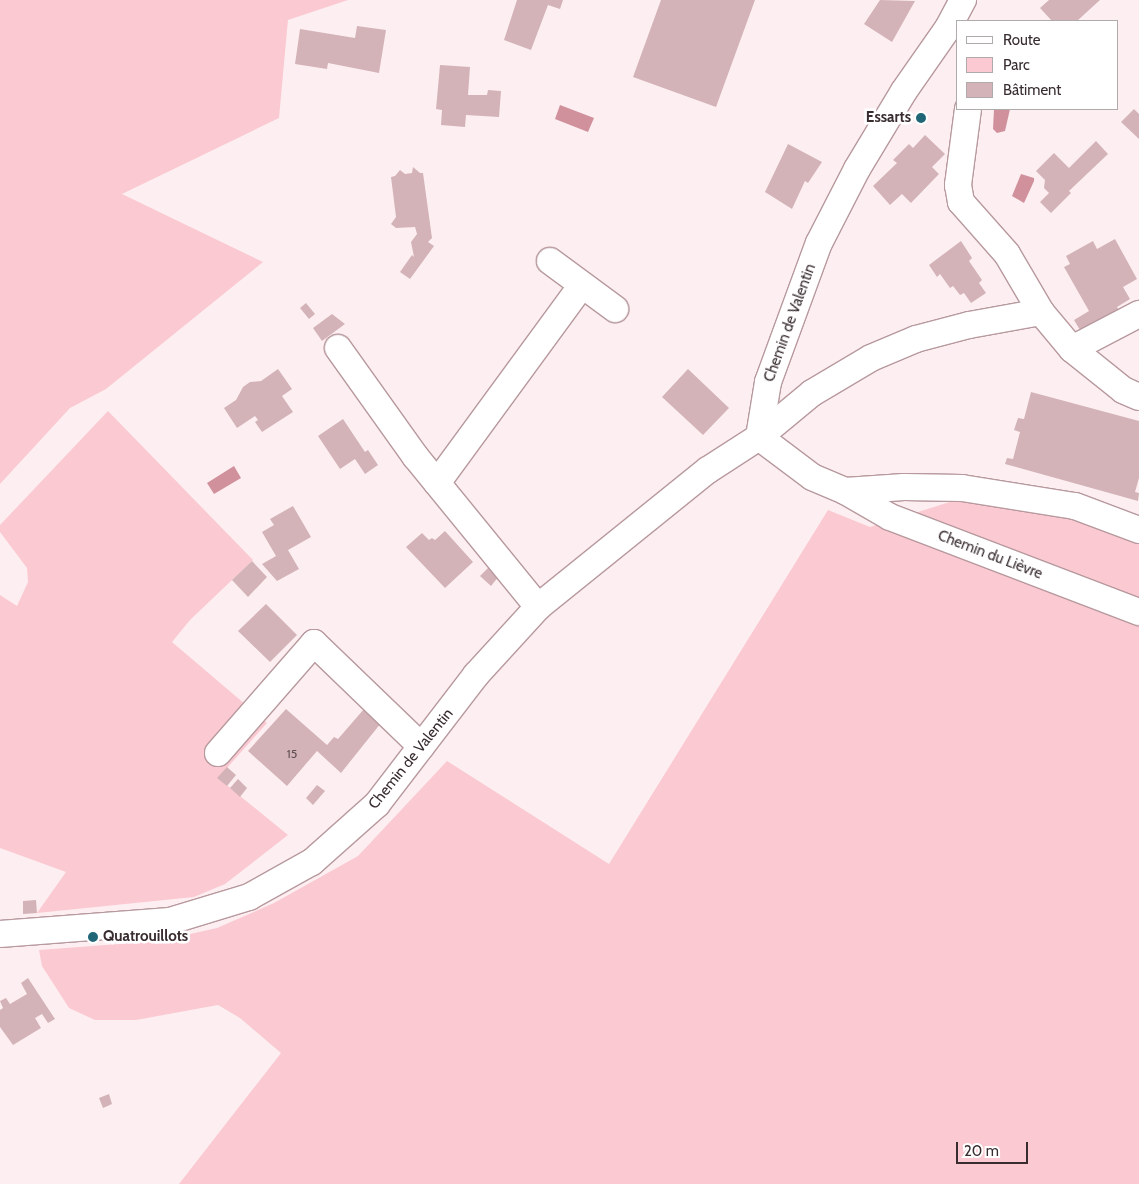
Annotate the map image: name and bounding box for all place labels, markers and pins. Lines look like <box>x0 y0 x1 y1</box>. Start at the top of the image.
place label: Essarts <box>866 109 911 127</box>
marker: Essarts <box>915 112 927 124</box>
place label: Quatrouillots <box>103 928 188 946</box>
marker: Quatrouillots <box>87 931 99 943</box>

